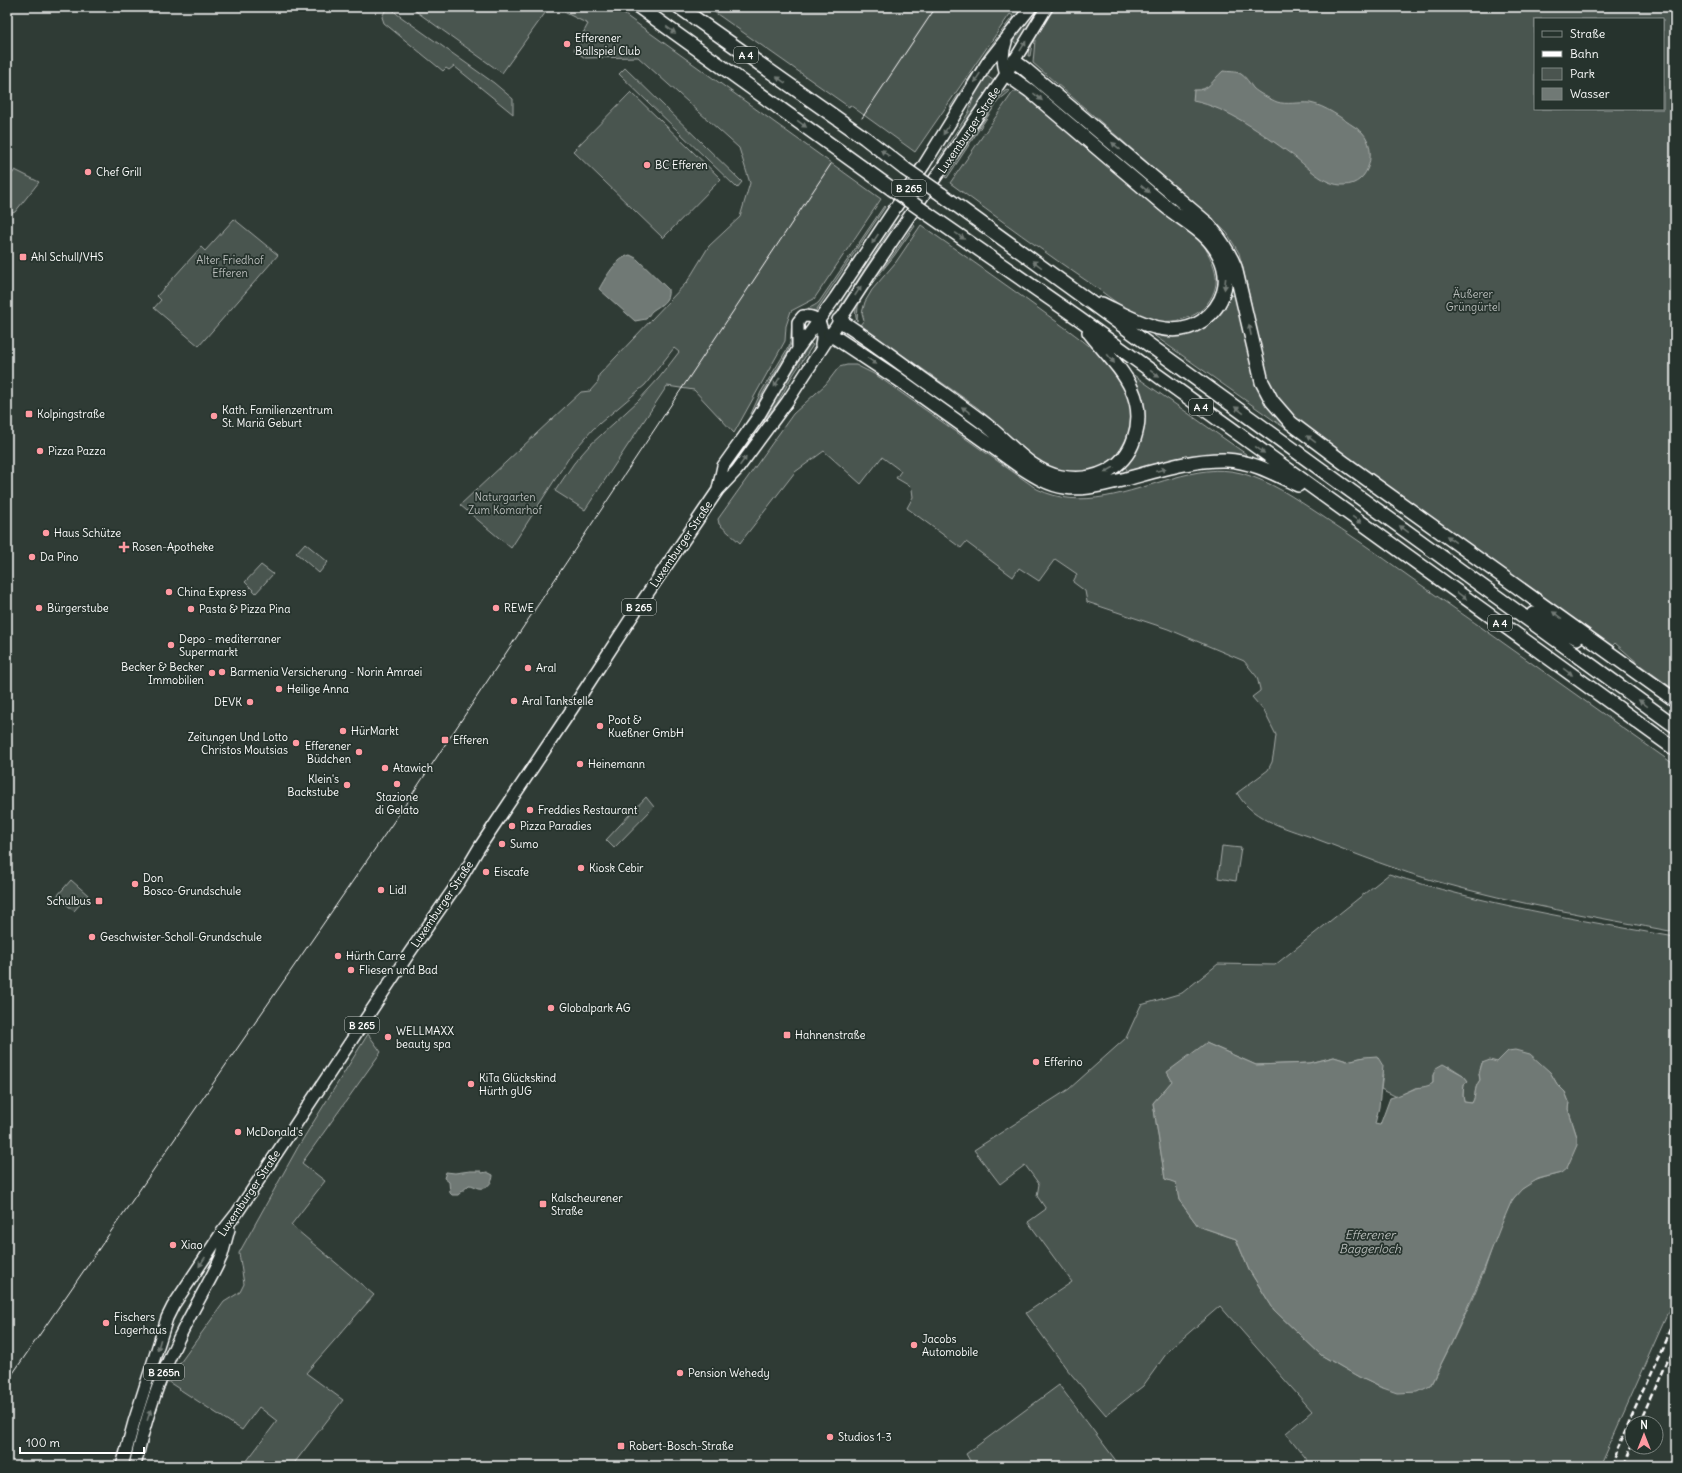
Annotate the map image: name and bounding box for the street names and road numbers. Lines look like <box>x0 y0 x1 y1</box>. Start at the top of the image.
road number: A 4 <box>734 47 758 63</box>
street label: Luxemburger Straße <box>935 84 1003 176</box>
road number: B 265 <box>892 180 926 196</box>
road number: A 4 <box>1189 399 1213 415</box>
street label: Luxemburger Straße <box>647 498 715 590</box>
road number: B 265 <box>622 599 656 615</box>
road number: A 4 <box>1488 615 1512 631</box>
street label: Luxemburger Straße <box>408 858 476 950</box>
road number: B 265 <box>345 1017 379 1033</box>
street label: Luxemburger Straße <box>215 1147 283 1239</box>
road number: B 265n <box>144 1364 184 1380</box>

